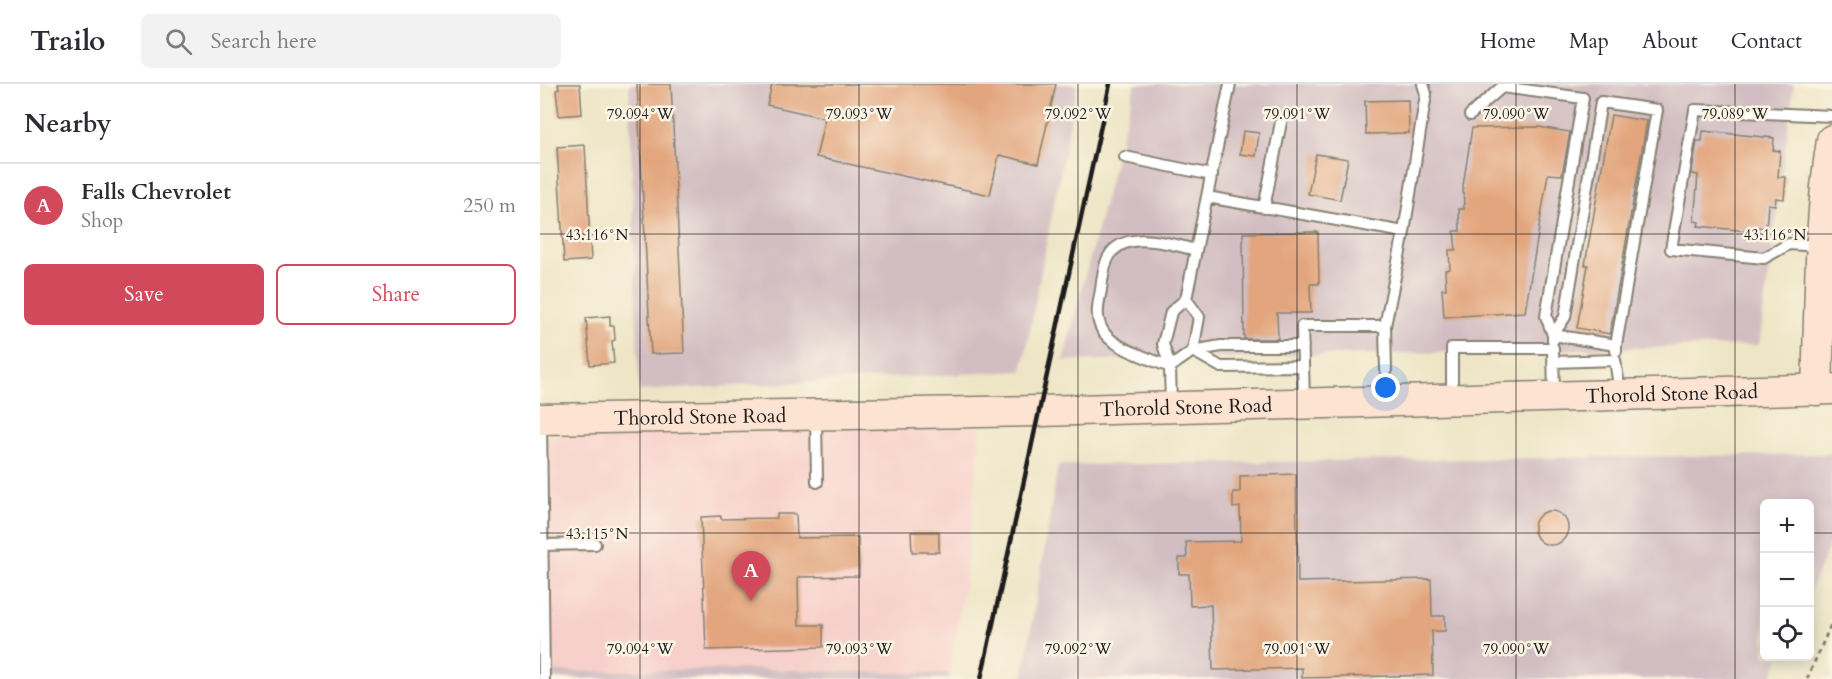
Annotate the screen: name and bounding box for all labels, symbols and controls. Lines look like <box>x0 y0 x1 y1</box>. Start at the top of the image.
search box <box>141 14 561 68</box>
text: Trailo <box>30 22 105 60</box>
icon: search <box>162 25 195 58</box>
text: Search here <box>210 26 317 56</box>
text: Home <box>1480 27 1536 56</box>
text: Map <box>1569 27 1609 56</box>
text: About <box>1642 27 1698 56</box>
text: Contact <box>1731 27 1802 56</box>
text: 79.094°W <box>607 104 674 124</box>
text: 79.093°W <box>826 104 893 124</box>
text: 79.092°W <box>1045 104 1112 124</box>
text: 79.091°W <box>1264 104 1331 124</box>
text: 79.090°W <box>1483 104 1550 124</box>
text: 79.089°W <box>1702 104 1769 124</box>
text: Nearby <box>24 106 112 141</box>
text: Falls Chevrolet <box>81 177 231 207</box>
text: A <box>36 192 51 219</box>
text: 250 m <box>463 192 516 219</box>
text: Shop <box>81 207 123 234</box>
text: 43.116°N <box>566 225 629 245</box>
text: 43.116°N <box>1744 225 1807 245</box>
button: Save <box>24 264 264 325</box>
button: Share <box>276 264 516 325</box>
your location <box>1371 373 1400 402</box>
street label: Thorold Stone Road <box>1585 378 1759 410</box>
street label: Thorold Stone Road <box>1099 392 1273 423</box>
street label: Thorold Stone Road <box>613 402 787 432</box>
map controls <box>1760 499 1814 661</box>
button: + <box>1760 499 1814 553</box>
text: 43.115°N <box>566 524 629 544</box>
pin: A <box>732 552 770 601</box>
button: − <box>1760 553 1814 607</box>
button: locate <box>1760 607 1814 661</box>
text: 79.094°W <box>607 639 674 659</box>
text: 79.093°W <box>826 639 893 659</box>
text: 79.092°W <box>1045 639 1112 659</box>
text: 79.091°W <box>1264 639 1331 659</box>
text: 79.090°W <box>1483 639 1550 659</box>

